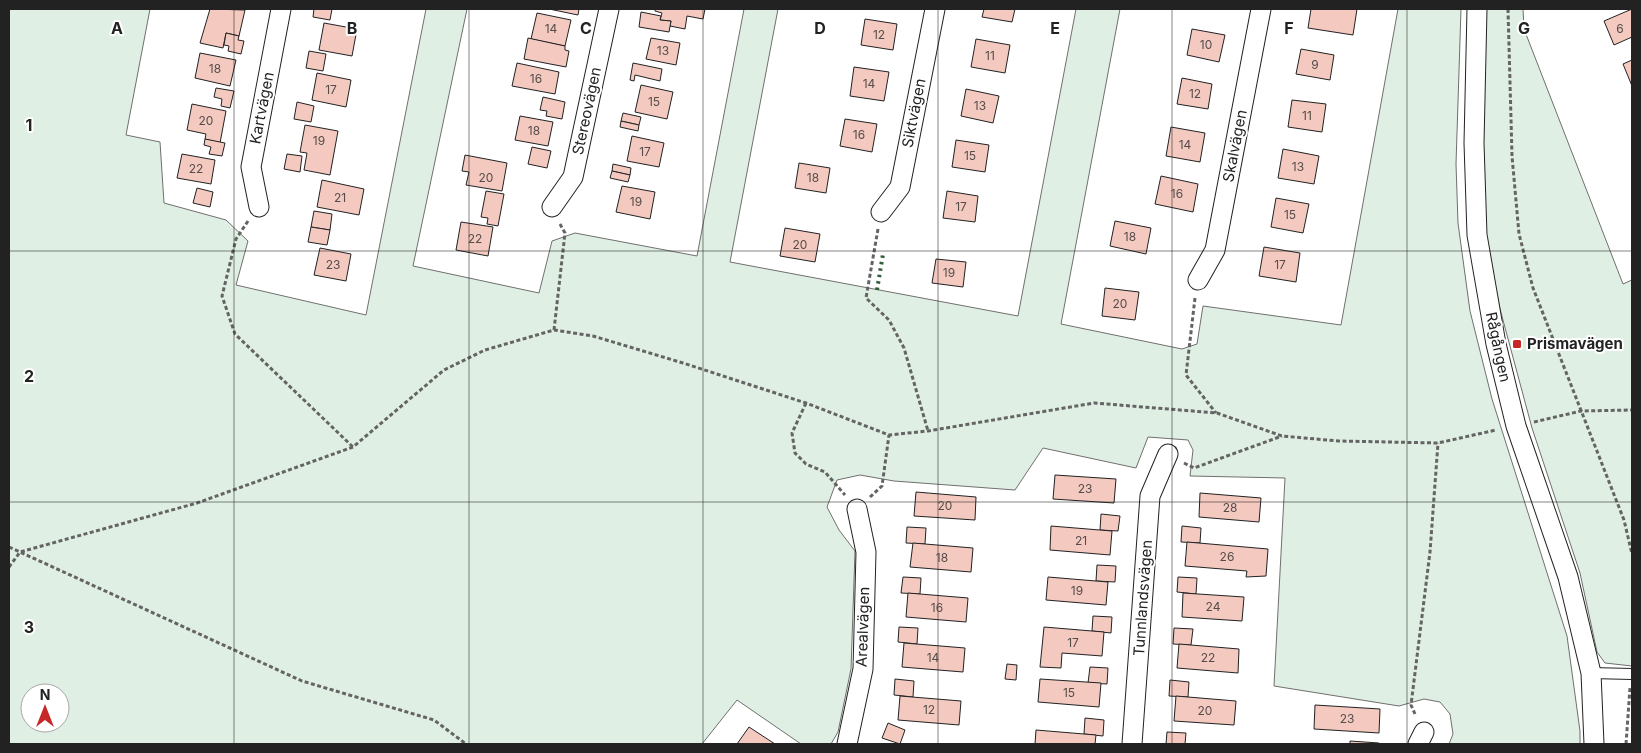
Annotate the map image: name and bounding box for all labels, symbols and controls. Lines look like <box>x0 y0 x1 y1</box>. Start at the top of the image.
text: A <box>111 18 123 38</box>
text: B <box>347 18 357 38</box>
text: C <box>580 18 592 38</box>
text: D <box>814 18 826 38</box>
text: E <box>1050 18 1060 38</box>
text: F <box>1284 18 1294 38</box>
text: G <box>1518 18 1530 38</box>
house number: 14 <box>545 21 558 36</box>
house number: 6 <box>1616 21 1624 36</box>
house number: 12 <box>873 27 885 42</box>
house number: 10 <box>1200 37 1212 52</box>
house number: 13 <box>657 43 669 58</box>
house number: 11 <box>985 48 995 63</box>
house number: 9 <box>1311 57 1319 72</box>
house number: 18 <box>209 61 221 76</box>
street label: Stereovägen <box>568 65 605 157</box>
street label: Kartvägen <box>245 70 278 146</box>
house number: 16 <box>530 71 542 86</box>
house number: 14 <box>863 76 876 91</box>
street label: Siktvägen <box>897 77 930 149</box>
house number: 17 <box>325 82 337 97</box>
house number: 12 <box>1189 86 1201 101</box>
house number: 15 <box>648 94 660 109</box>
house number: 13 <box>974 98 986 113</box>
street label: Skalvägen <box>1218 108 1251 184</box>
house number: 11 <box>1302 108 1312 123</box>
house number: 20 <box>199 113 213 128</box>
text: 1 <box>26 115 32 135</box>
house number: 18 <box>528 123 540 138</box>
house number: 16 <box>853 127 865 142</box>
house number: 19 <box>313 133 325 148</box>
house number: 14 <box>1179 137 1192 152</box>
house number: 17 <box>639 144 651 159</box>
house number: 15 <box>964 148 976 163</box>
house number: 13 <box>1292 159 1304 174</box>
house number: 22 <box>189 161 203 176</box>
house number: 20 <box>479 170 493 185</box>
house number: 18 <box>807 170 819 185</box>
house number: 16 <box>1171 186 1183 201</box>
house number: 21 <box>334 190 346 205</box>
house number: 19 <box>630 194 642 209</box>
house number: 17 <box>955 199 967 214</box>
house number: 15 <box>1284 207 1296 222</box>
house number: 18 <box>1124 229 1136 244</box>
house number: 22 <box>468 231 482 246</box>
house number: 20 <box>793 237 807 252</box>
house number: 23 <box>326 257 340 272</box>
house number: 17 <box>1274 257 1286 272</box>
house number: 19 <box>943 265 955 280</box>
house number: 20 <box>1113 296 1127 311</box>
street label: Rågången <box>1482 310 1515 384</box>
place label: Prismavägen <box>1527 334 1623 353</box>
marker: Prismavägen <box>1511 338 1523 350</box>
text: 2 <box>24 366 34 386</box>
house number: 23 <box>1078 481 1092 496</box>
house number: 20 <box>938 498 952 513</box>
house number: 28 <box>1223 500 1237 515</box>
house number: 21 <box>1075 533 1087 548</box>
street label: Tunnlandsvägen <box>1129 539 1156 657</box>
house number: 26 <box>1220 549 1234 564</box>
house number: 18 <box>936 550 948 565</box>
house number: 19 <box>1071 583 1083 598</box>
street label: Arealvägen <box>852 586 873 667</box>
house number: 24 <box>1206 599 1221 614</box>
house number: 16 <box>931 600 943 615</box>
text: 3 <box>24 617 34 637</box>
house number: 17 <box>1067 635 1079 650</box>
house number: 14 <box>927 650 940 665</box>
house number: 22 <box>1201 650 1215 665</box>
north arrow <box>20 683 70 733</box>
house number: 15 <box>1063 685 1075 700</box>
text: N <box>40 686 50 703</box>
house number: 12 <box>923 702 935 717</box>
house number: 20 <box>1198 703 1212 718</box>
house number: 23 <box>1340 711 1354 726</box>

